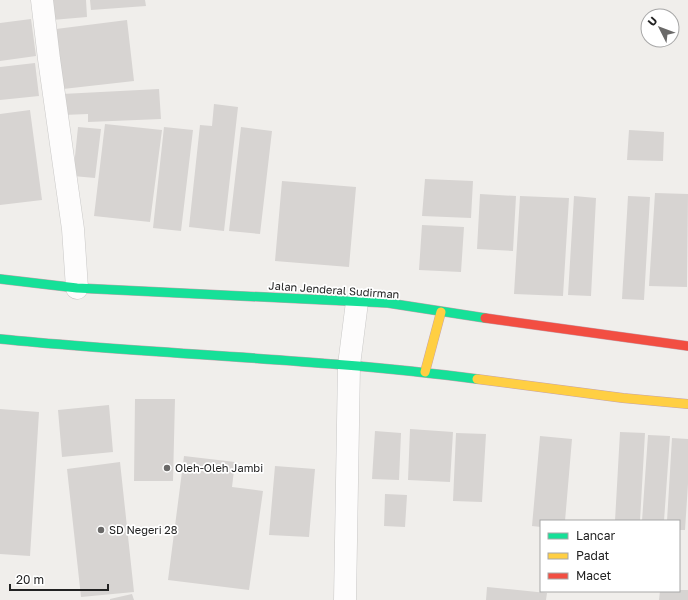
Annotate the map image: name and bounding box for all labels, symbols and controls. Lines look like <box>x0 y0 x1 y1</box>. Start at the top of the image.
north arrow <box>640 8 680 48</box>
text: U <box>645 14 660 28</box>
street label: Jalan Jenderal Sudirman <box>268 278 400 301</box>
place label: Oleh-Oleh Jambi <box>175 461 263 474</box>
marker: Oleh-Oleh Jambi <box>162 463 172 473</box>
legend <box>540 520 680 592</box>
place label: SD Negeri 28 <box>109 523 178 536</box>
marker: SD Negeri 28 <box>96 525 106 535</box>
text: Lancar <box>576 528 615 543</box>
text: Padat <box>576 548 610 563</box>
scale bar <box>10 566 108 592</box>
text: Macet <box>576 568 612 583</box>
text: 20 m <box>16 572 44 587</box>

